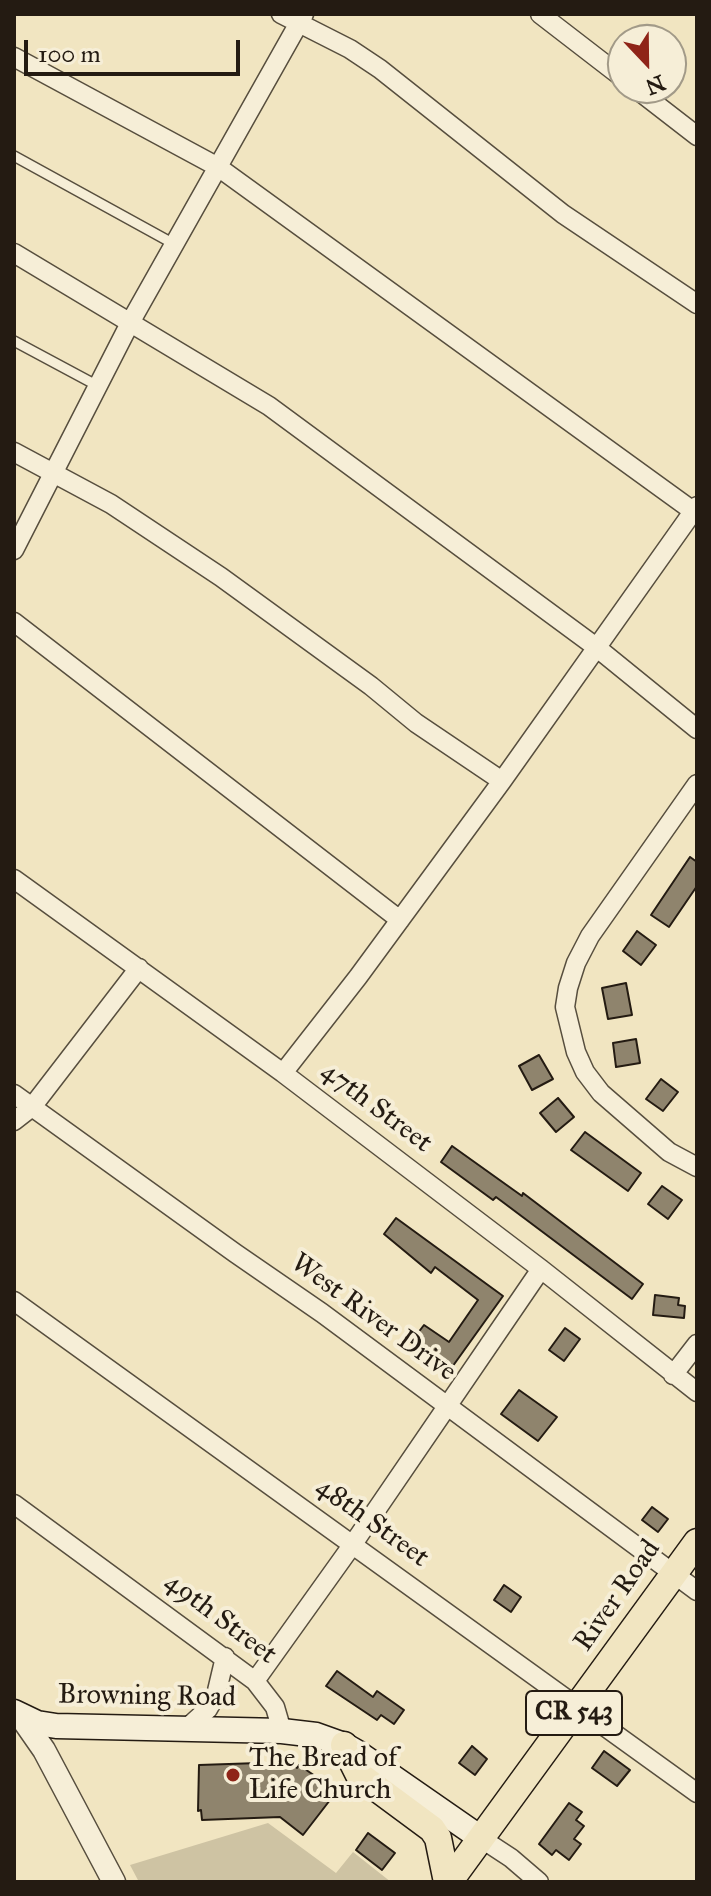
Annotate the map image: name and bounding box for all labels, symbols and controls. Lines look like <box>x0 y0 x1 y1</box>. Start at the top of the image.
scale bar <box>28 24 244 74</box>
north arrow <box>607 24 687 104</box>
text: 100 m <box>38 39 101 69</box>
text: N <box>642 69 669 101</box>
street label: 47th Street <box>314 1055 438 1161</box>
street label: West River Drive <box>284 1247 462 1389</box>
street label: 48th Street <box>309 1471 435 1575</box>
street label: River Road <box>568 1534 668 1658</box>
street label: 49th Street <box>157 1566 283 1672</box>
street label: Browning Road <box>58 1679 236 1715</box>
road number: CR 543 <box>526 1691 622 1735</box>
place label: The Bread of Life Church <box>249 1742 397 1808</box>
marker: The Bread of Life Church <box>224 1766 242 1784</box>

